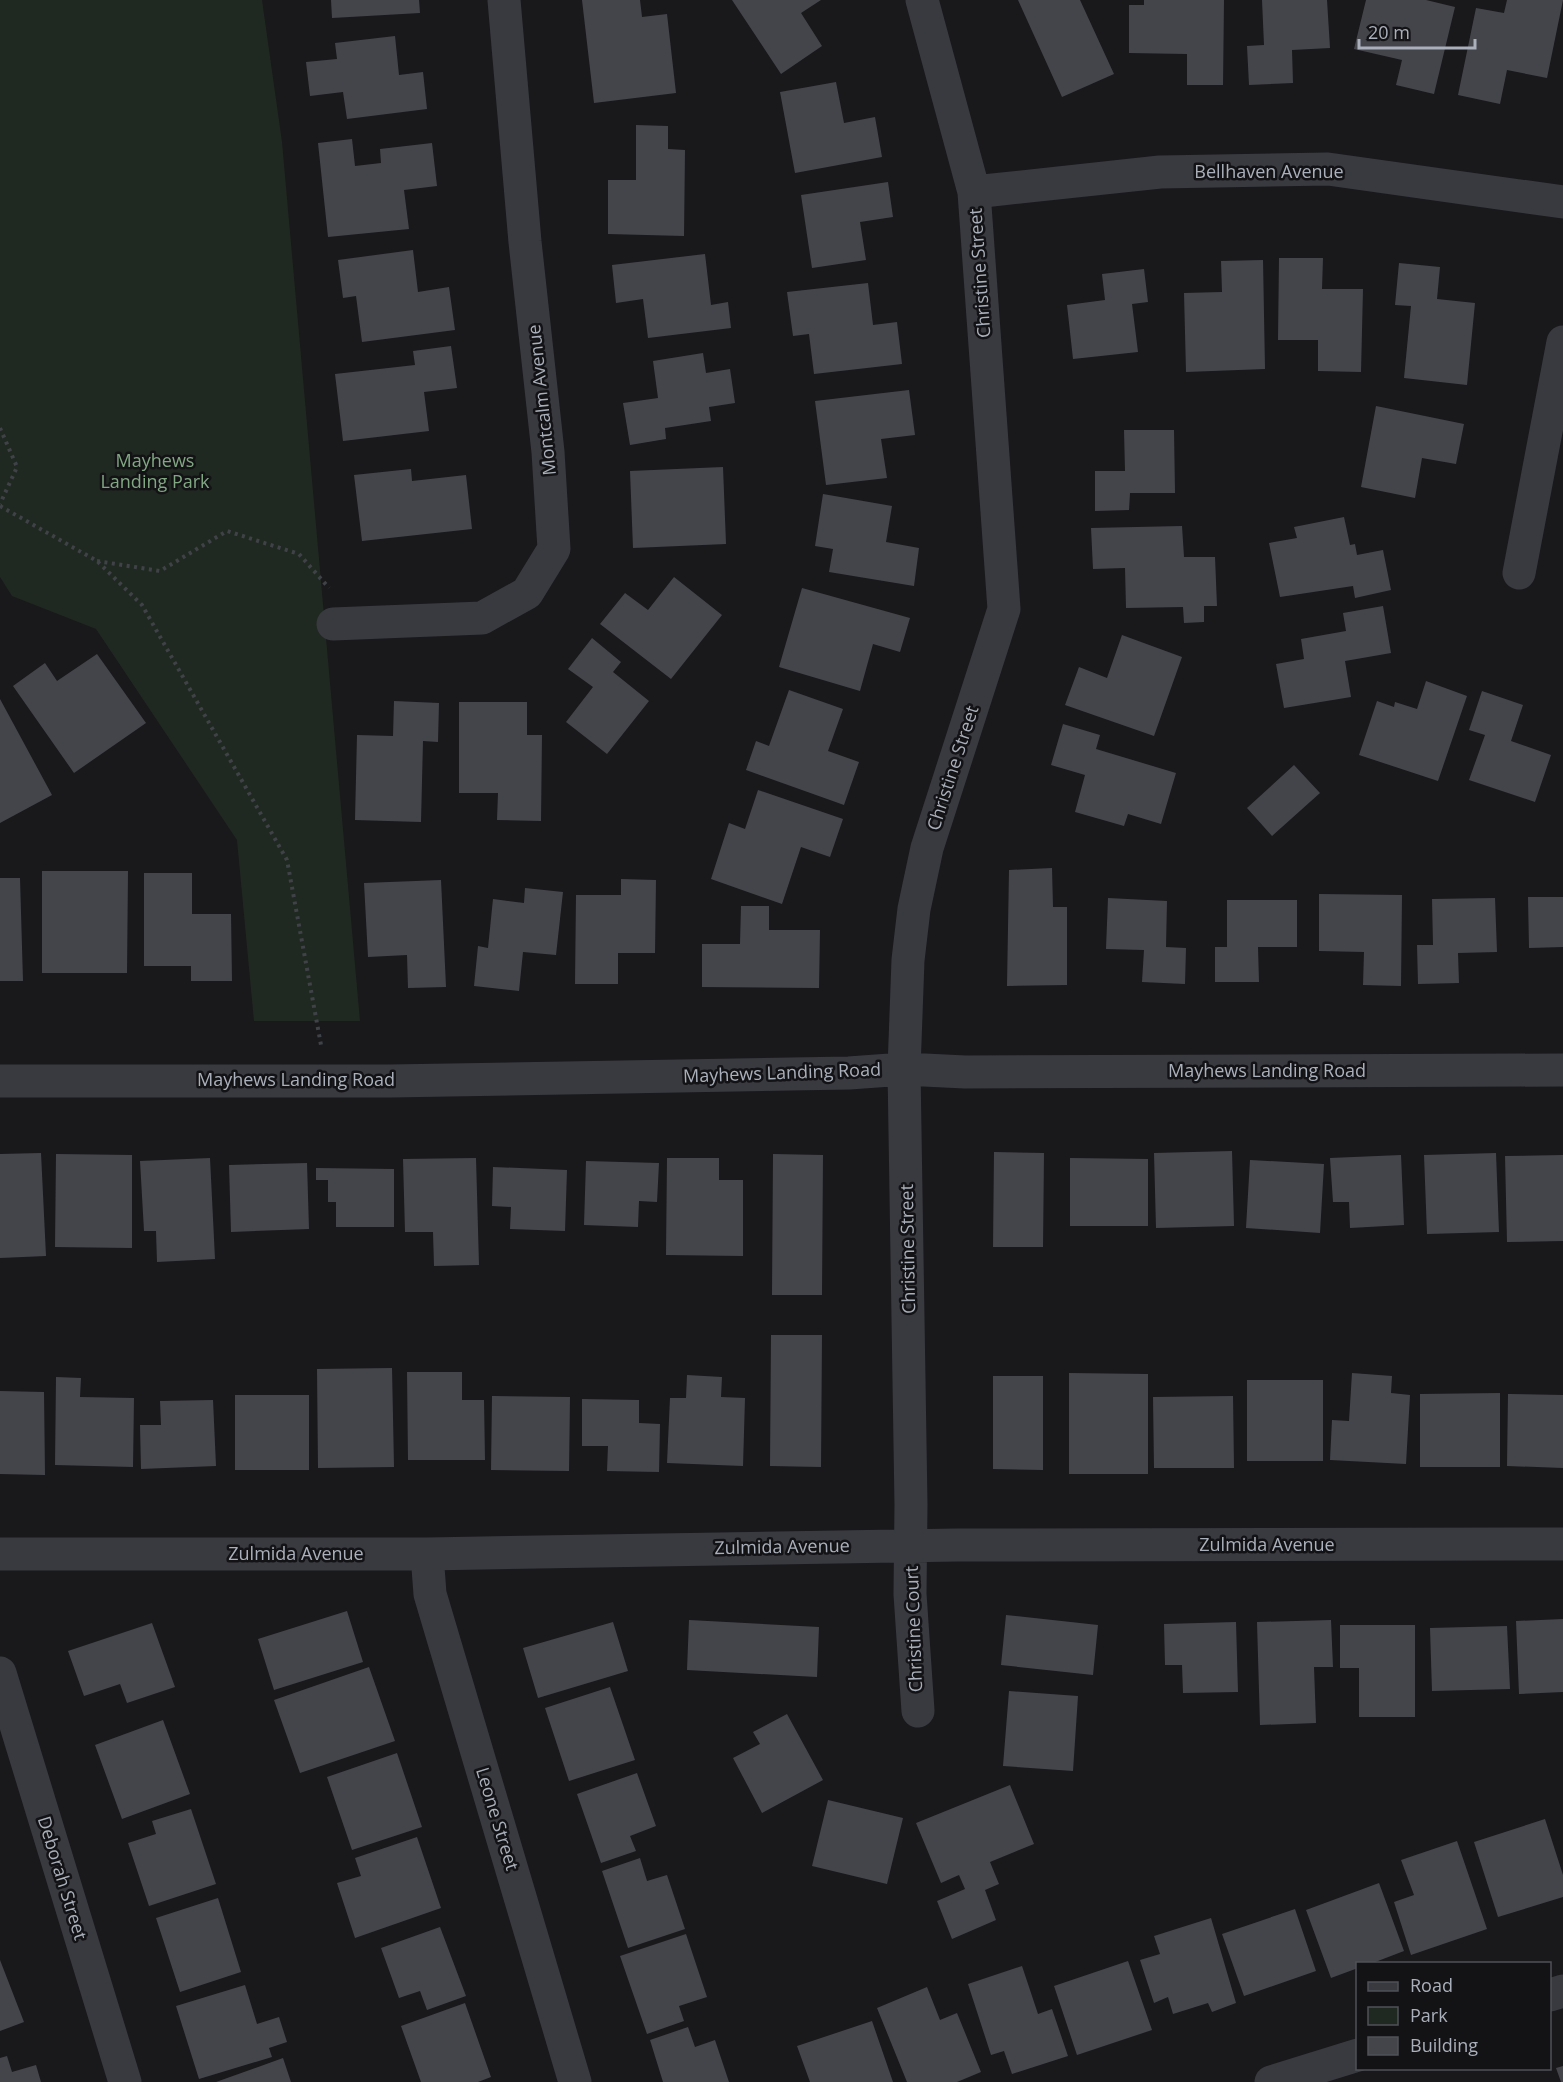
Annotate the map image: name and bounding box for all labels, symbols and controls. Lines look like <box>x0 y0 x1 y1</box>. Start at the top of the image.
scale bar <box>1359 12 1474 50</box>
text: 20 m <box>1368 20 1410 44</box>
street label: Bellhaven Avenue <box>1194 159 1344 183</box>
street label: Christine Street <box>963 207 996 339</box>
street label: Montcalm Avenue <box>521 323 561 477</box>
park label: Mayhews Landing Park <box>100 448 210 493</box>
street label: Christine Street <box>921 702 984 833</box>
street label: Mayhews Landing Road <box>683 1057 881 1087</box>
street label: Mayhews Landing Road <box>1168 1058 1366 1082</box>
street label: Mayhews Landing Road <box>197 1067 395 1091</box>
street label: Christine Street <box>894 1184 920 1314</box>
street label: Zulmida Avenue <box>1199 1532 1335 1556</box>
street label: Zulmida Avenue <box>714 1533 850 1559</box>
street label: Zulmida Avenue <box>228 1541 364 1565</box>
street label: Christine Court <box>899 1565 927 1693</box>
street label: Leone Street <box>471 1764 525 1873</box>
street label: Deborah Street <box>33 1813 93 1943</box>
legend <box>1356 1962 1551 2070</box>
text: Road <box>1410 1973 1453 1997</box>
text: Park <box>1410 2003 1448 2027</box>
text: Building <box>1410 2033 1478 2057</box>

